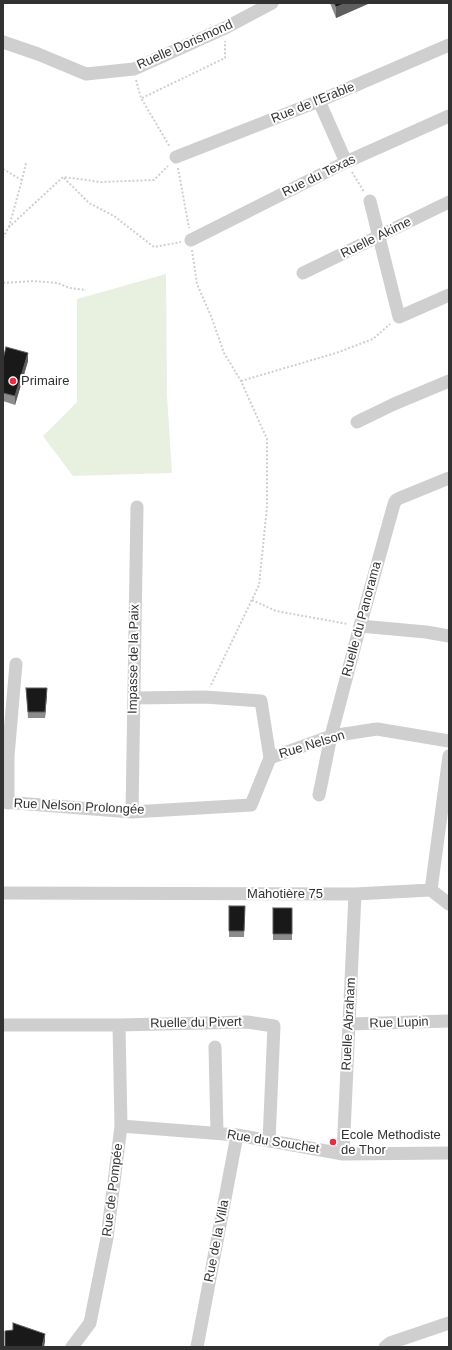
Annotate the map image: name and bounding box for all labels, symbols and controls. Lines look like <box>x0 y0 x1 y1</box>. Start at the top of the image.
street label: Ruelle Dorismond <box>135 17 235 73</box>
street label: Rue de l'Erable <box>269 79 357 127</box>
street label: Rue du Texas <box>280 152 358 200</box>
street label: Ruelle Akime <box>338 214 414 262</box>
place label: Primaire <box>21 373 69 389</box>
marker: Primaire <box>8 376 18 386</box>
street label: Ruelle du Panorama <box>339 560 385 678</box>
street label: Impasse de la Paix <box>125 604 143 714</box>
street label: Rue Nelson <box>277 728 347 762</box>
street label: Rue Nelson Prolongée <box>13 796 145 818</box>
street label: Mahotière 75 <box>247 886 323 902</box>
street label: Ruelle Abraham <box>339 977 359 1071</box>
street label: Ruelle du Pivert <box>150 1014 242 1032</box>
street label: Rue Lupin <box>369 1014 429 1032</box>
street label: Rue du Souchet <box>226 1127 320 1157</box>
place label: Ecole Methodiste de Thor <box>341 1127 441 1158</box>
marker: Ecole Methodiste de Thor <box>328 1137 338 1147</box>
street label: Rue de Pompée <box>100 1142 126 1238</box>
street label: Rue de la Villa <box>201 1198 233 1284</box>

